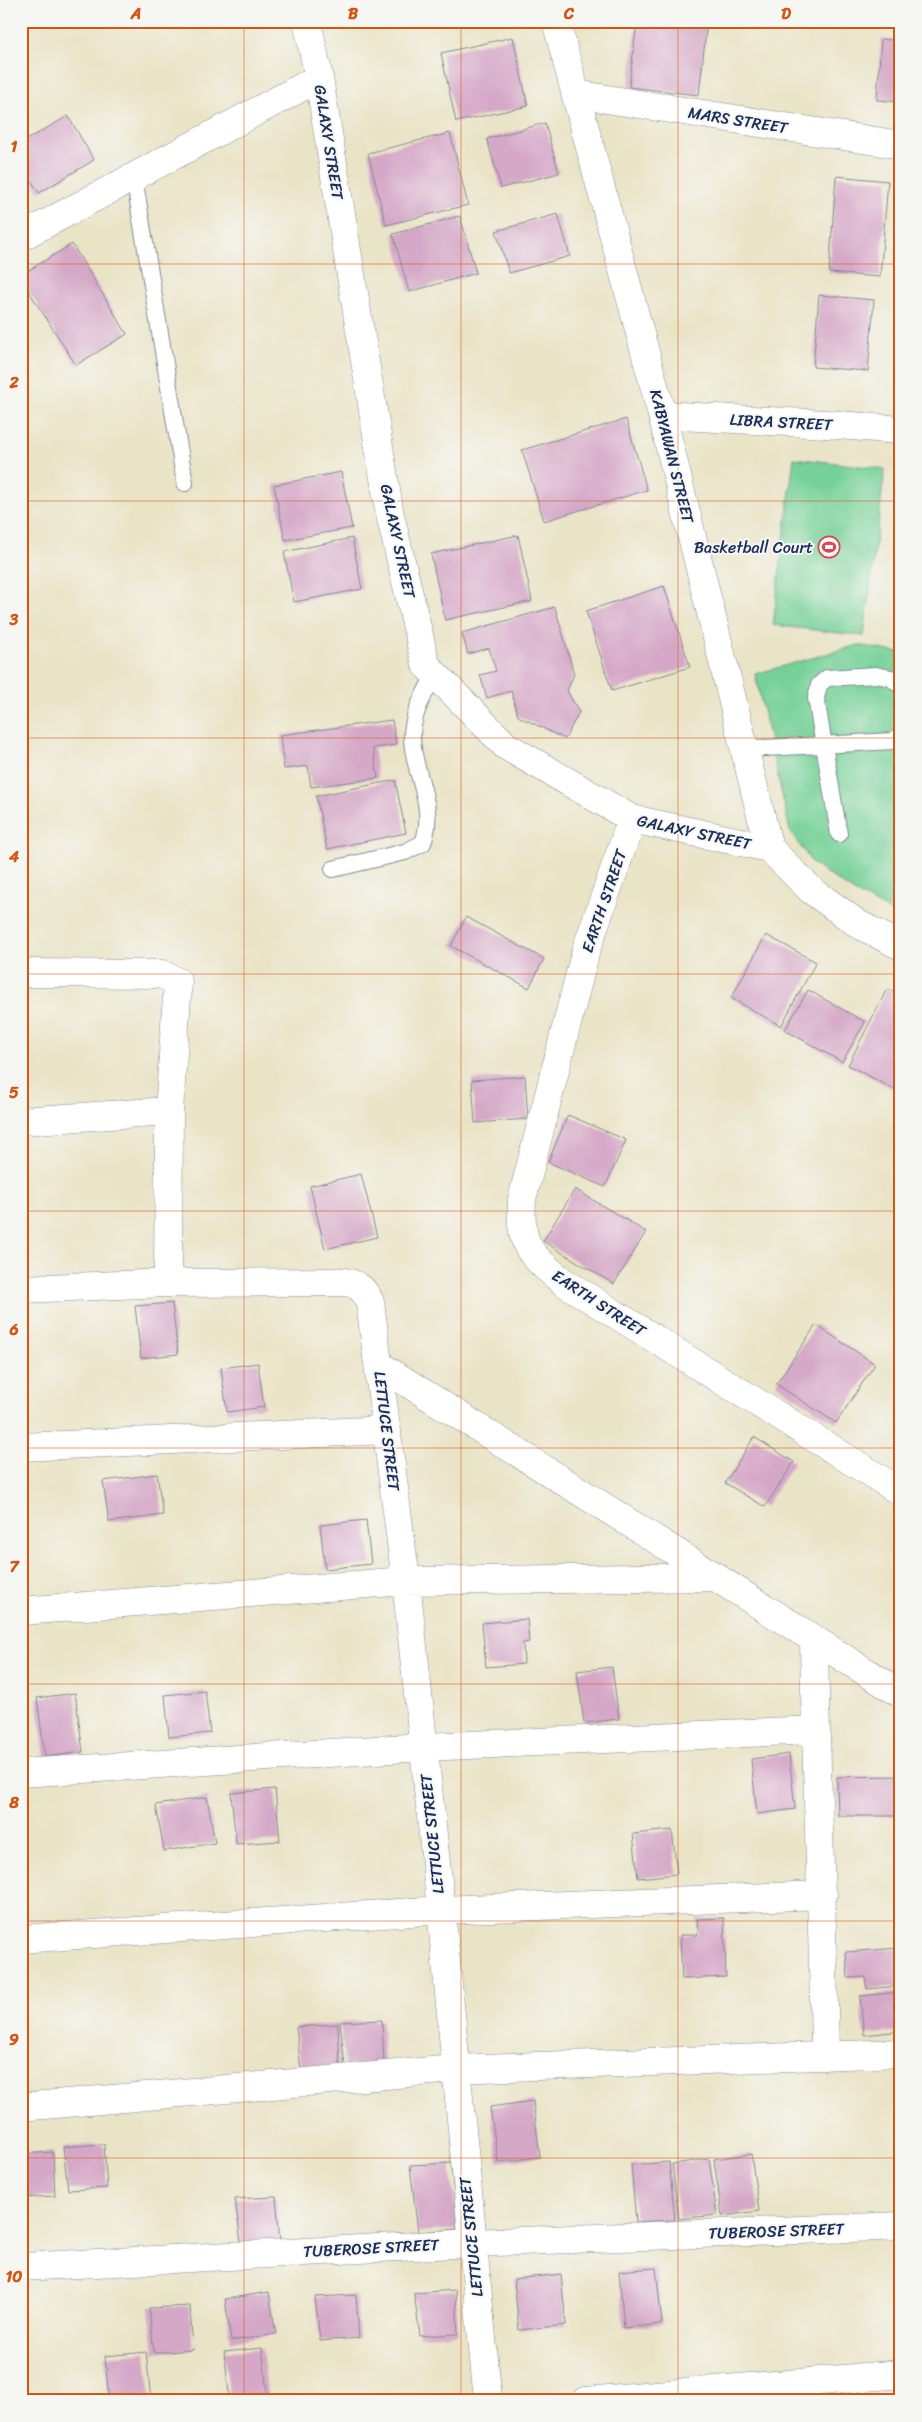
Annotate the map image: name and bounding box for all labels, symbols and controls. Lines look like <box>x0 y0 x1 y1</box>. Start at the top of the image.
text: A <box>130 0 141 28</box>
text: B <box>348 0 359 28</box>
text: C <box>563 0 575 28</box>
text: D <box>781 0 791 28</box>
street label: GALAXY STREET <box>306 83 353 203</box>
street label: MARS STREET <box>686 98 791 142</box>
text: 1 <box>11 132 18 161</box>
text: 2 <box>8 368 19 397</box>
street label: KABYAWAN STREET <box>641 386 703 527</box>
street label: LIBRA STREET <box>729 405 834 439</box>
street label: GALAXY STREET <box>372 481 425 602</box>
place label: Basketball Court <box>694 533 813 562</box>
sports icon: Basketball Court <box>817 535 841 559</box>
text: 3 <box>9 605 19 634</box>
street label: GALAXY STREET <box>634 806 755 859</box>
text: 4 <box>8 842 19 871</box>
street label: EARTH STREET <box>573 844 636 957</box>
text: 5 <box>9 1078 19 1107</box>
street label: EARTH STREET <box>546 1262 653 1345</box>
text: 6 <box>8 1315 19 1344</box>
street label: LETTUCE STREET <box>365 1370 409 1494</box>
text: 7 <box>9 1552 20 1581</box>
street label: LETTUCE STREET <box>411 1771 453 1895</box>
text: 8 <box>8 1788 19 1817</box>
text: 9 <box>9 2025 19 2054</box>
street label: LETTUCE STREET <box>450 2174 492 2298</box>
street label: TUBEROSE STREET <box>708 2214 846 2248</box>
street label: TUBEROSE STREET <box>303 2230 441 2266</box>
text: 10 <box>6 2262 22 2291</box>

